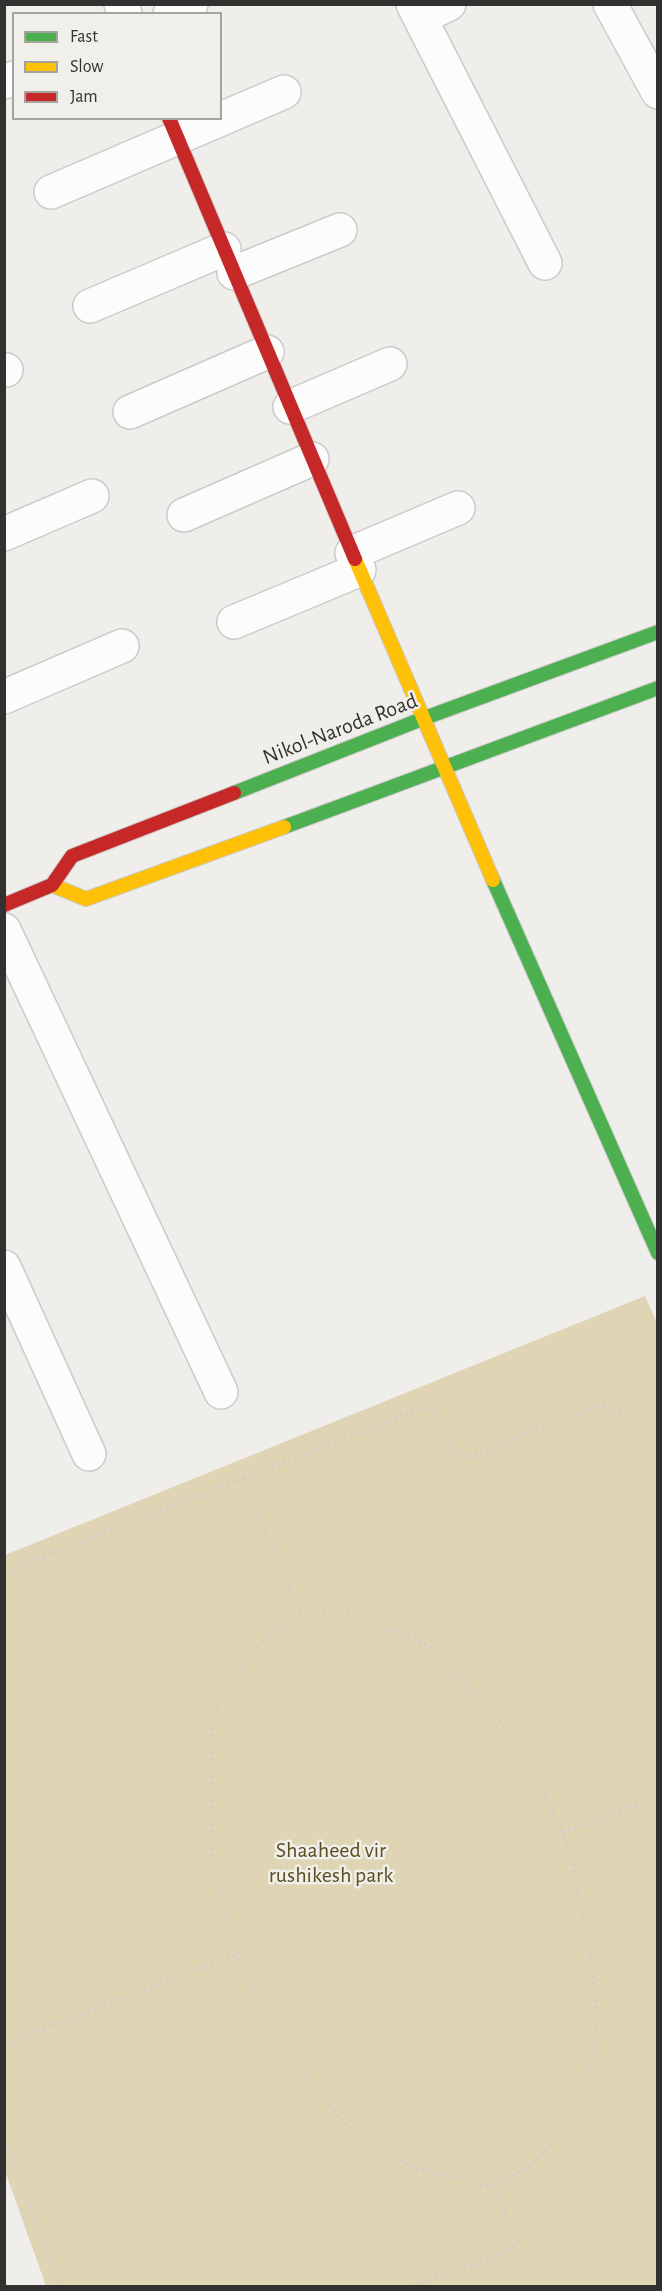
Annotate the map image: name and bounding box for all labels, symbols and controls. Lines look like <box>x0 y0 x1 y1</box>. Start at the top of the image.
legend <box>12 12 222 120</box>
text: Fast <box>70 28 98 46</box>
text: Slow <box>70 58 103 76</box>
text: Jam <box>70 88 98 106</box>
street label: Nikol-Naroda Road <box>259 687 421 771</box>
park label: Shaaheed vir rushikesh park <box>269 1837 393 1888</box>

